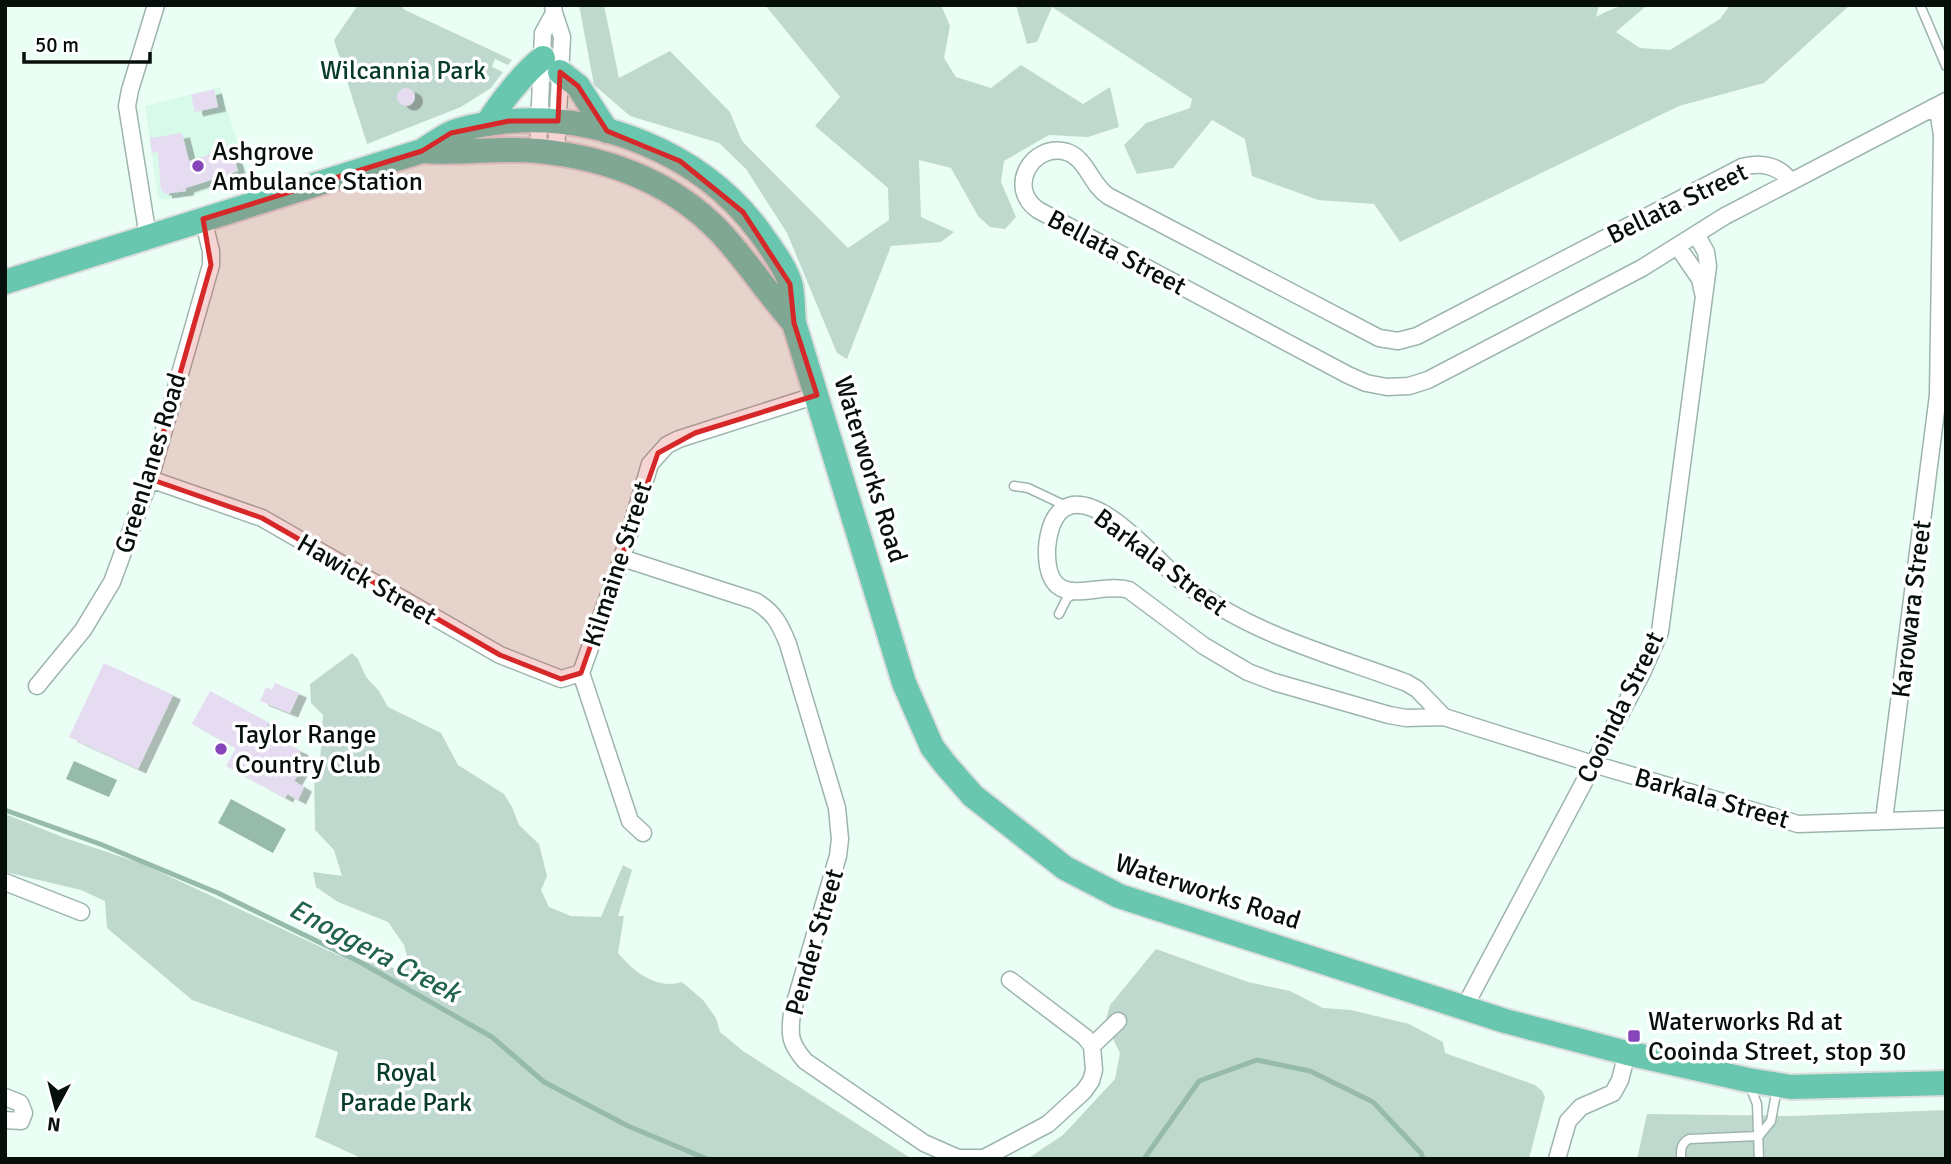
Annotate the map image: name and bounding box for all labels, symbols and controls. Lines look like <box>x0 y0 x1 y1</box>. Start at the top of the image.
scale bar <box>24 21 150 65</box>
text: 50 m <box>35 32 79 58</box>
park label: Wilcannia Park <box>320 55 486 87</box>
place label: Ashgrove Ambulance Station <box>212 136 423 198</box>
street label: Bellata Street <box>1602 156 1753 252</box>
marker: Ashgrove Ambulance Station <box>190 158 206 174</box>
street label: Bellata Street <box>1042 203 1191 303</box>
street label: Greenlanes Road <box>108 369 194 557</box>
street label: Waterworks Road <box>826 372 914 566</box>
street label: Kilmaine Street <box>576 478 660 651</box>
street label: Barkala Street <box>1087 502 1234 623</box>
street label: Karowara Street <box>1885 518 1939 700</box>
street label: Hawick Street <box>291 527 442 633</box>
street label: Cooinda Street <box>1571 627 1671 788</box>
place label: Taylor Range Country Club <box>235 719 381 781</box>
marker: Taylor Range Country Club <box>213 741 229 757</box>
street label: Barkala Street <box>1631 762 1793 836</box>
street label: Waterworks Road <box>1111 847 1305 937</box>
street label: Pender Street <box>779 865 851 1019</box>
water label: Enoggera Creek <box>283 892 468 1012</box>
place label: Waterworks Rd at Cooinda Street, stop 30 <box>1648 1006 1906 1068</box>
marker: Waterworks Rd at Cooinda Street, stop 30 <box>1626 1028 1642 1044</box>
park label: Royal Parade Park <box>340 1057 472 1119</box>
north arrow <box>21 1073 91 1143</box>
text: N <box>46 1111 62 1137</box>

